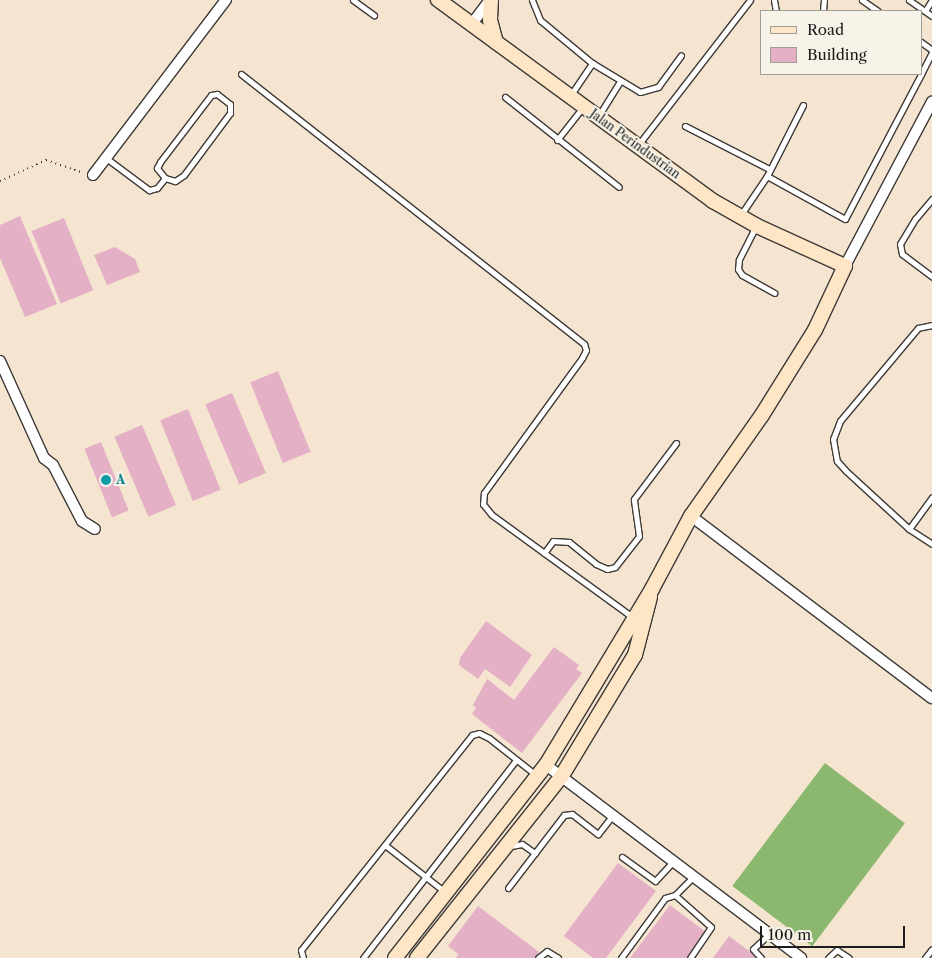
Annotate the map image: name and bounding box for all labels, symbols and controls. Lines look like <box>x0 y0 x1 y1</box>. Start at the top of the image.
legend <box>760 10 922 75</box>
text: Road <box>807 20 844 39</box>
text: Building <box>807 45 867 64</box>
street label: Jalan Perindustrian <box>587 106 683 182</box>
place label: A <box>116 473 125 487</box>
marker: A <box>100 474 112 486</box>
scale bar <box>762 916 907 948</box>
text: 100 m <box>768 925 811 944</box>

